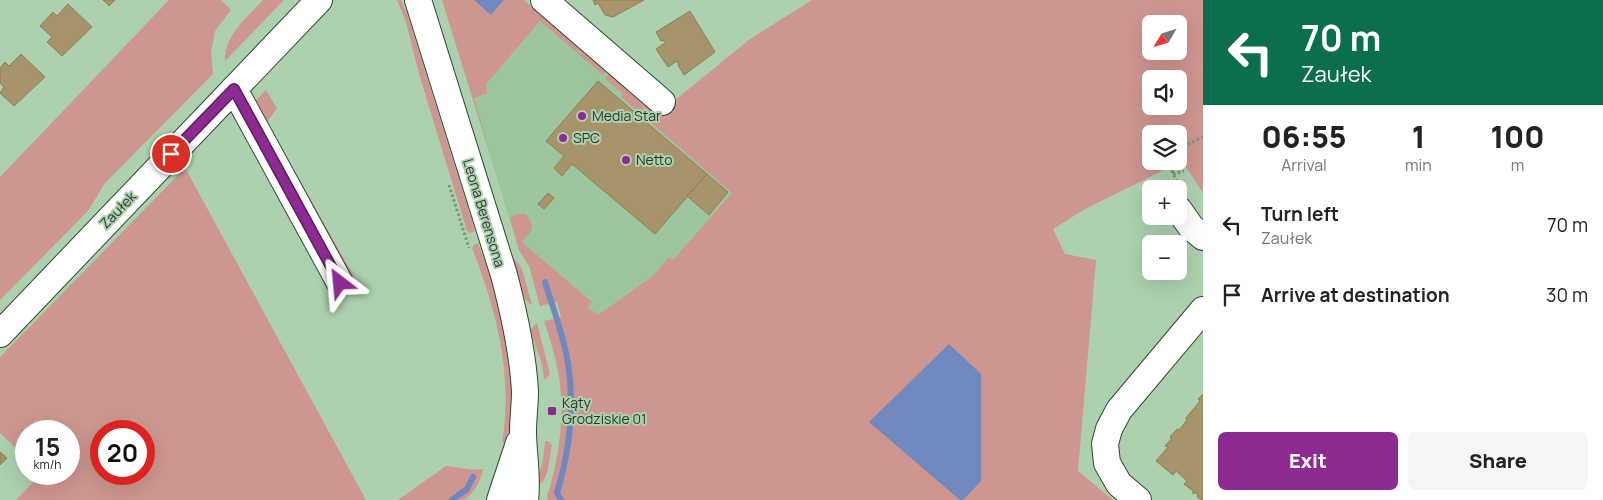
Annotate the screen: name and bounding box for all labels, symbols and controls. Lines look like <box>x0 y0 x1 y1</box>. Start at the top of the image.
text: 70 m <box>1301 14 1381 62</box>
north arrow <box>1142 15 1188 60</box>
map controls <box>1142 15 1187 280</box>
icon: left <box>1218 20 1283 85</box>
text: Zaułek <box>1301 59 1371 89</box>
button: sound <box>1142 70 1187 115</box>
place label: Media Star <box>592 106 661 125</box>
marker: Media Star <box>576 110 588 122</box>
text: 06:55 <box>1262 116 1346 157</box>
text: 1 <box>1412 116 1425 157</box>
text: 100 <box>1490 116 1544 157</box>
button: layers <box>1142 125 1187 170</box>
place label: SPC <box>573 128 600 147</box>
marker: SPC <box>557 132 569 144</box>
pin <box>150 133 192 175</box>
icon: arrive <box>157 140 185 168</box>
place label: Netto <box>636 150 672 169</box>
marker: Netto <box>620 154 632 166</box>
text: Arrival <box>1281 154 1327 176</box>
text: min <box>1405 154 1432 176</box>
text: m <box>1511 154 1524 176</box>
street label: Leona Berensona <box>459 156 510 269</box>
button: + <box>1142 180 1187 225</box>
street label: Zaułek <box>95 186 141 232</box>
text: Turn left <box>1261 201 1339 227</box>
icon: left <box>1218 211 1246 239</box>
text: 70 m <box>1547 212 1588 238</box>
text: Zaułek <box>1261 227 1312 249</box>
button: − <box>1142 235 1187 280</box>
position arrow <box>313 256 365 308</box>
icon: arrive <box>1218 281 1246 309</box>
text: Arrive at destination <box>1261 282 1450 308</box>
text: 30 m <box>1546 282 1588 308</box>
place label: Kąty Grodziskie 01 <box>562 393 647 428</box>
marker: Kąty Grodziskie 01 <box>546 405 558 417</box>
speed limit sign: 20 <box>90 420 155 485</box>
text: 15 <box>35 429 60 464</box>
button: Exit <box>1218 432 1398 490</box>
button: Share <box>1408 432 1588 490</box>
text: km/h <box>34 456 61 473</box>

